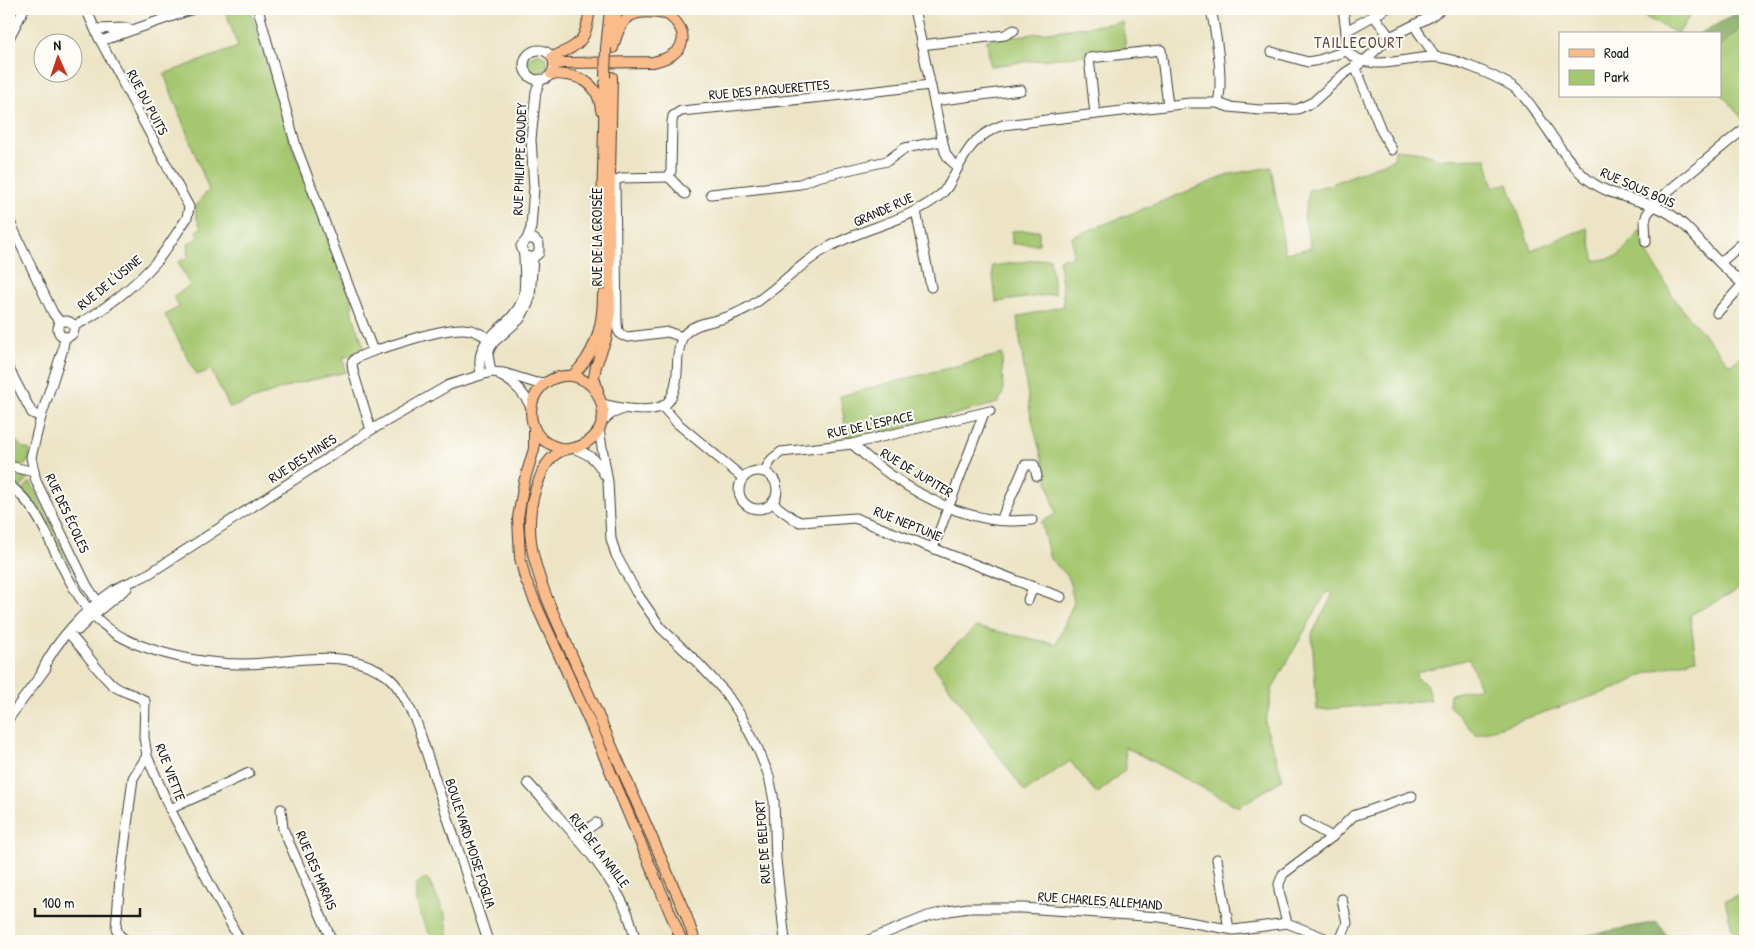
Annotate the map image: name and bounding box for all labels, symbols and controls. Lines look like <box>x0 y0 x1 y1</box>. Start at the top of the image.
district label: TAILLECOURT <box>1314 31 1404 53</box>
north arrow <box>32 32 82 82</box>
legend <box>1559 32 1722 98</box>
text: N <box>53 35 62 54</box>
text: Road <box>1604 42 1629 63</box>
street label: RUE DU PUITS <box>123 66 173 139</box>
text: Park <box>1604 66 1629 87</box>
street label: RUE DES PAQUERETTES <box>708 74 831 104</box>
street label: RUE PHILIPPE GOUDEY <box>508 102 530 216</box>
street label: RUE SOUS BOIS <box>1598 162 1679 212</box>
street label: GRANDE RUE <box>850 187 916 231</box>
street label: RUE DE LA CROISÉE <box>587 188 606 286</box>
street label: RUE DE L'USINE <box>73 250 145 314</box>
street label: RUE DE L'ESPACE <box>825 406 915 442</box>
street label: RUE DES MINES <box>264 429 340 487</box>
street label: RUE DE JUPITER <box>877 443 957 501</box>
street label: RUE DES ÉCOLES <box>41 470 95 556</box>
street label: RUE NEPTUNE <box>871 501 945 545</box>
street label: RUE VIETTE <box>151 741 191 803</box>
street label: BOULEVARD MOISE FOGLIA <box>441 776 501 910</box>
street label: RUE DE BELFORT <box>750 799 774 885</box>
street label: RUE DE LA NAILLE <box>566 809 634 891</box>
street label: RUE DES MARAIS <box>292 828 342 913</box>
scale bar <box>35 885 140 917</box>
street label: RUE CHARLES ALLEMAND <box>1037 886 1163 914</box>
text: 100 m <box>42 892 75 913</box>

